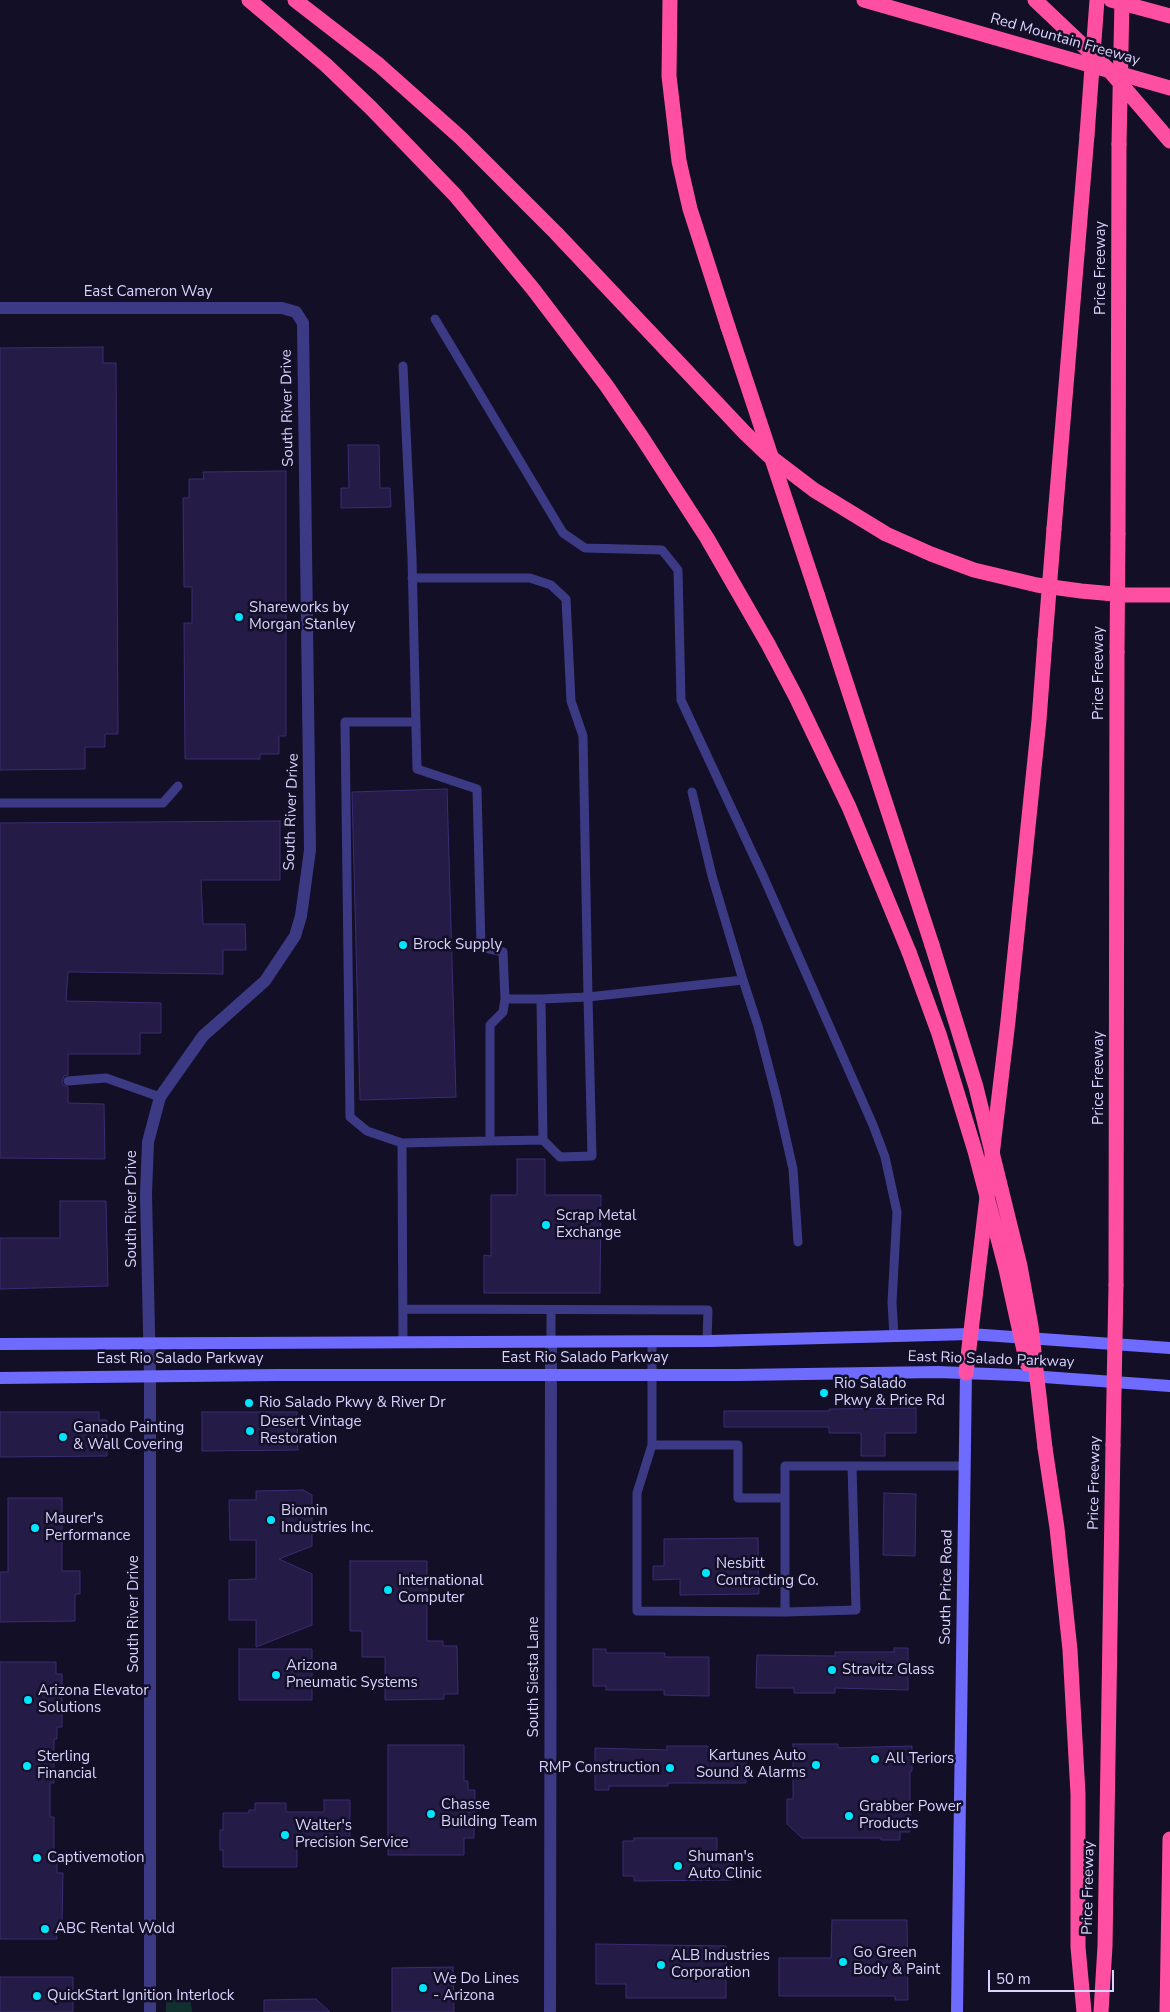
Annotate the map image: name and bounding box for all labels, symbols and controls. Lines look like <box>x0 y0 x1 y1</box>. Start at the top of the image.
street label: Red Mountain Freeway <box>988 10 1142 70</box>
street label: Price Freeway <box>1092 221 1110 315</box>
street label: East Cameron Way <box>84 283 212 301</box>
street label: South River Drive <box>278 349 298 467</box>
place label: Shareworks by Morgan Stanley <box>249 599 355 634</box>
marker: Shareworks by Morgan Stanley <box>233 611 245 623</box>
street label: Price Freeway <box>1090 626 1108 720</box>
street label: South River Drive <box>281 753 303 871</box>
place label: Brock Supply <box>413 936 502 954</box>
marker: Brock Supply <box>397 939 409 951</box>
street label: Price Freeway <box>1090 1031 1108 1125</box>
street label: South River Drive <box>123 1150 141 1268</box>
place label: Scrap Metal Exchange <box>556 1207 636 1242</box>
marker: Scrap Metal Exchange <box>540 1219 552 1231</box>
street label: East Rio Salado Parkway <box>907 1348 1075 1372</box>
street label: East Rio Salado Parkway <box>502 1349 668 1367</box>
street label: East Rio Salado Parkway <box>97 1350 263 1368</box>
place label: Rio Salado Pkwy & Price Rd <box>834 1375 945 1410</box>
marker: Rio Salado Pkwy & Price Rd <box>818 1387 830 1399</box>
place label: Rio Salado Pkwy & River Dr <box>259 1394 446 1412</box>
marker: Rio Salado Pkwy & River Dr <box>243 1397 255 1409</box>
place label: Desert Vintage Restoration <box>260 1413 361 1448</box>
place label: Ganado Painting & Wall Covering <box>73 1419 184 1454</box>
marker: Desert Vintage Restoration <box>244 1425 256 1437</box>
marker: Ganado Painting & Wall Covering <box>57 1431 69 1443</box>
street label: Price Freeway <box>1085 1436 1105 1530</box>
place label: Biomin Industries Inc. <box>281 1502 374 1537</box>
place label: Maurer's Performance <box>45 1510 130 1545</box>
marker: Biomin Industries Inc. <box>265 1514 277 1526</box>
marker: Maurer's Performance <box>29 1522 41 1534</box>
street label: South Price Road <box>937 1529 957 1645</box>
street label: South River Drive <box>125 1555 143 1673</box>
place label: Nesbitt Contracting Co. <box>716 1555 819 1590</box>
marker: Nesbitt Contracting Co. <box>700 1567 712 1579</box>
place label: International Computer <box>398 1572 483 1607</box>
marker: International Computer <box>382 1584 394 1596</box>
street label: South Siesta Lane <box>525 1616 543 1738</box>
place label: Arizona Pneumatic Systems <box>286 1657 418 1692</box>
place label: Stravitz Glass <box>842 1661 935 1679</box>
marker: Stravitz Glass <box>826 1664 838 1676</box>
marker: Arizona Pneumatic Systems <box>270 1669 282 1681</box>
place label: Arizona Elevator Solutions <box>38 1682 149 1717</box>
marker: Arizona Elevator Solutions <box>22 1694 34 1706</box>
place label: Kartunes Auto Sound & Alarms <box>696 1747 806 1782</box>
place label: Sterling Financial <box>37 1748 97 1783</box>
place label: All Teriors <box>885 1750 954 1768</box>
marker: All Teriors <box>869 1753 881 1765</box>
place label: RMP Construction <box>539 1759 660 1777</box>
marker: Kartunes Auto Sound & Alarms <box>810 1759 822 1771</box>
marker: Sterling Financial <box>21 1760 33 1772</box>
marker: RMP Construction <box>664 1762 676 1774</box>
place label: Chasse Building Team <box>441 1796 537 1831</box>
place label: Grabber Power Products <box>859 1798 961 1833</box>
marker: Chasse Building Team <box>425 1808 437 1820</box>
marker: Grabber Power Products <box>843 1810 855 1822</box>
place label: Walter's Precision Service <box>295 1817 408 1852</box>
marker: Walter's Precision Service <box>279 1829 291 1841</box>
street label: Price Freeway <box>1079 1841 1099 1935</box>
place label: Shuman's Auto Clinic <box>688 1848 762 1883</box>
place label: Captivemotion <box>47 1849 144 1867</box>
marker: Captivemotion <box>31 1852 43 1864</box>
marker: Shuman's Auto Clinic <box>672 1860 684 1872</box>
place label: ABC Rental Wold <box>55 1920 175 1938</box>
marker: ABC Rental Wold <box>39 1923 51 1935</box>
place label: Go Green Body & Paint <box>853 1944 940 1979</box>
place label: ALB Industries Corporation <box>671 1947 770 1982</box>
marker: Go Green Body & Paint <box>837 1956 849 1968</box>
marker: ALB Industries Corporation <box>655 1959 667 1971</box>
scale bar <box>990 1960 1116 1992</box>
text: 50 m <box>996 1969 1031 1989</box>
place label: We Do Lines - Arizona <box>433 1970 519 2005</box>
marker: We Do Lines - Arizona <box>417 1982 429 1994</box>
place label: QuickStart Ignition Interlock <box>47 1987 234 2005</box>
marker: QuickStart Ignition Interlock <box>31 1990 43 2002</box>

